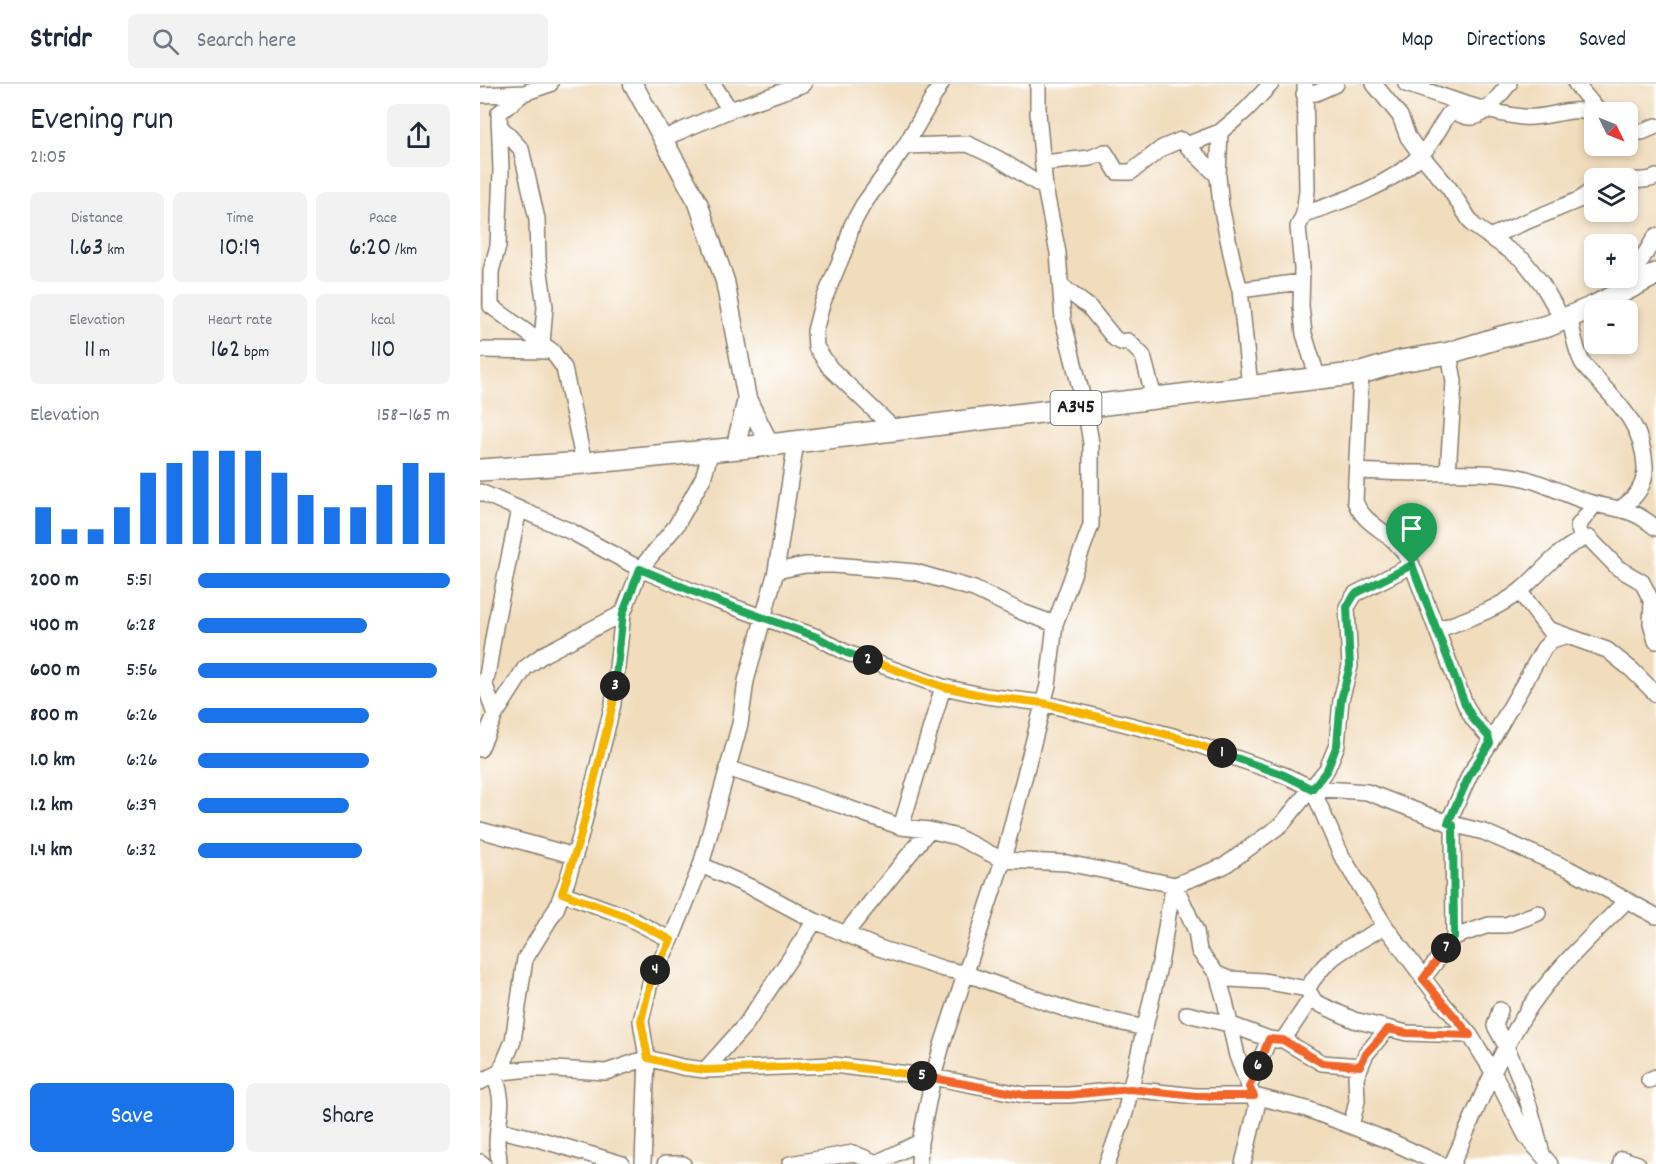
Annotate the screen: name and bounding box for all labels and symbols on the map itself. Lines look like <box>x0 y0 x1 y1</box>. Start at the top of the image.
north arrow <box>1584 102 1638 156</box>
road number: A345 <box>1050 391 1102 425</box>
pin <box>1386 503 1437 565</box>
pin: 2 <box>853 645 883 675</box>
pin: 3 <box>600 671 630 701</box>
pin: 1 <box>1207 738 1237 768</box>
pin: 7 <box>1431 933 1461 963</box>
pin: 4 <box>640 955 670 985</box>
pin: 6 <box>1243 1051 1273 1081</box>
pin: 5 <box>907 1061 937 1091</box>

